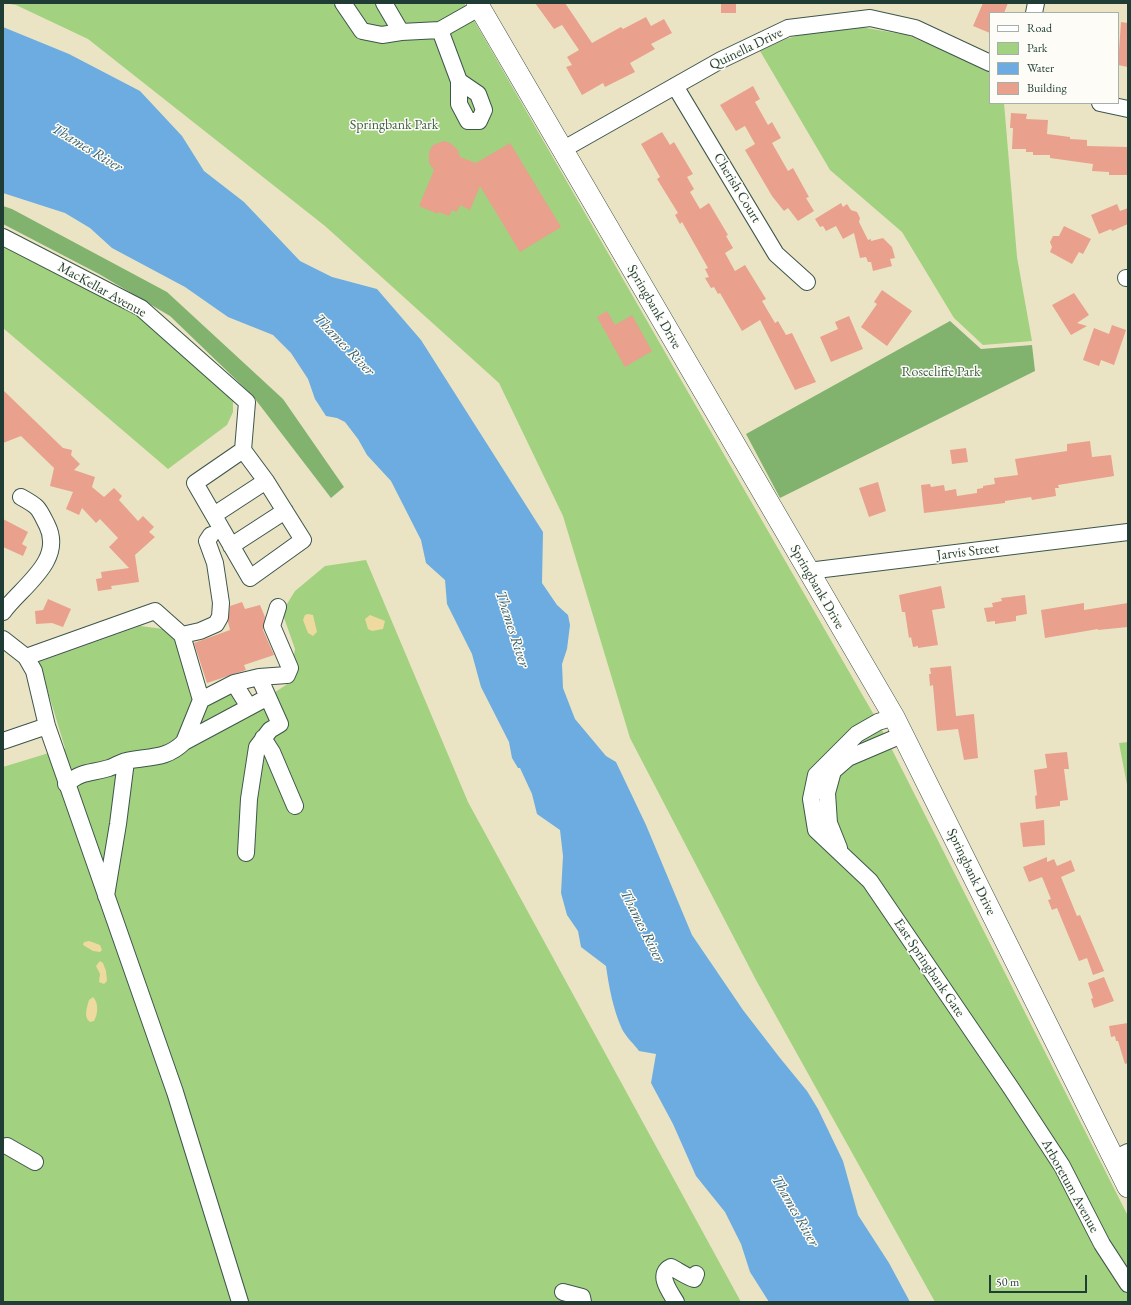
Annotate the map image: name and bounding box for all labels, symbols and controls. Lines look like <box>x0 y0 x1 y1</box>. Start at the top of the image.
legend <box>989 12 1119 104</box>
text: Road <box>1027 20 1052 36</box>
street label: Quinella Drive <box>707 24 785 74</box>
text: Park <box>1027 40 1047 56</box>
text: Water <box>1027 60 1054 76</box>
text: Building <box>1027 80 1067 96</box>
park label: Springbank Park <box>350 117 438 133</box>
water label: Thames River <box>48 120 126 176</box>
street label: Cherish Court <box>710 150 764 226</box>
street label: MacKellar Avenue <box>55 259 149 321</box>
street label: Springbank Drive <box>623 262 685 352</box>
water label: Thames River <box>310 310 378 380</box>
park label: Rosecliffe Park <box>901 364 981 380</box>
street label: Jarvis Street <box>936 540 1000 564</box>
street label: Springbank Drive <box>786 542 848 632</box>
water label: Thames River <box>491 588 533 670</box>
street label: Springbank Drive <box>943 826 999 918</box>
water label: Thames River <box>616 887 668 965</box>
street label: East Springbank Gate <box>890 916 968 1020</box>
street label: Arboretum Avenue <box>1037 1136 1103 1236</box>
water label: Thames River <box>767 1172 823 1250</box>
scale bar <box>991 1267 1089 1293</box>
text: 50 m <box>996 1274 1019 1290</box>

